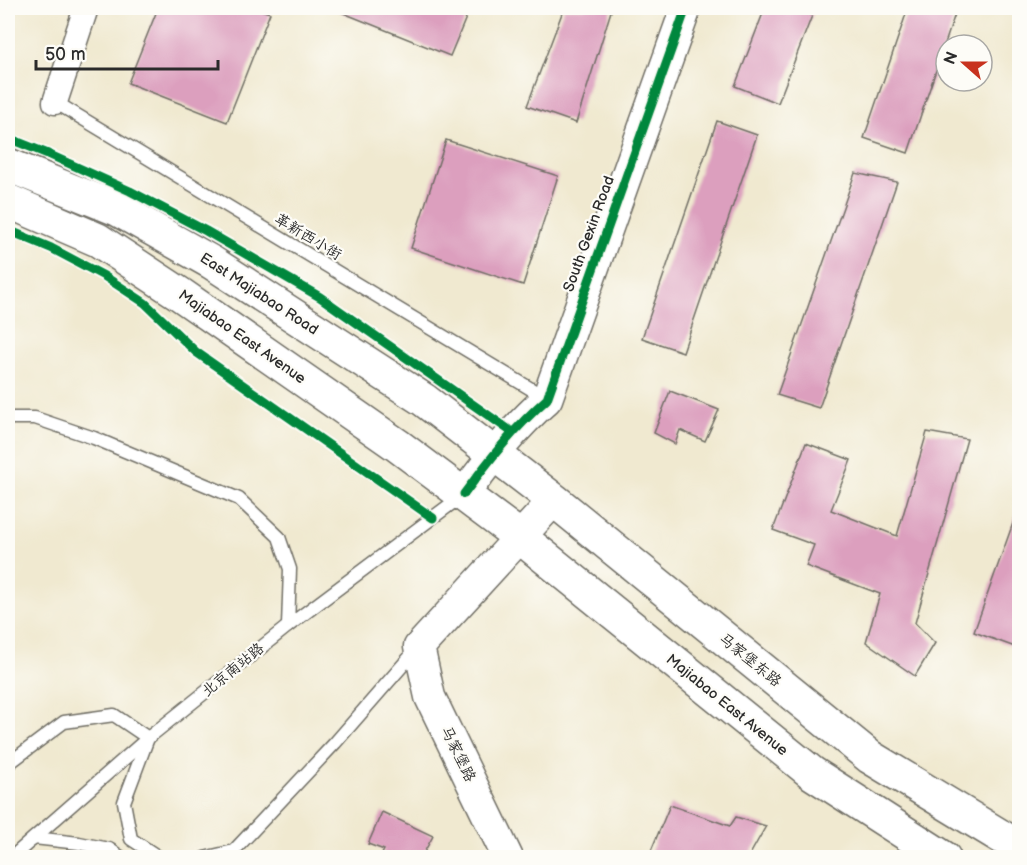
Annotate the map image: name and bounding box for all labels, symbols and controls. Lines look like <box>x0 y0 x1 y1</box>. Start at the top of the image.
scale bar <box>36 33 218 71</box>
north arrow <box>934 33 994 93</box>
text: 50 m <box>45 44 86 65</box>
text: N <box>940 49 962 67</box>
street label: South Gexin Road <box>559 173 619 295</box>
street label: 革新西小街 <box>271 210 345 264</box>
street label: East Majiabao Road <box>196 249 322 339</box>
street label: Majiabao East Avenue <box>175 286 310 388</box>
street label: 马家堡东路 <box>715 629 785 691</box>
street label: 北京南站路 <box>198 639 268 701</box>
street label: Majiabao East Avenue <box>662 650 792 760</box>
street label: 马家堡路 <box>436 723 480 785</box>

